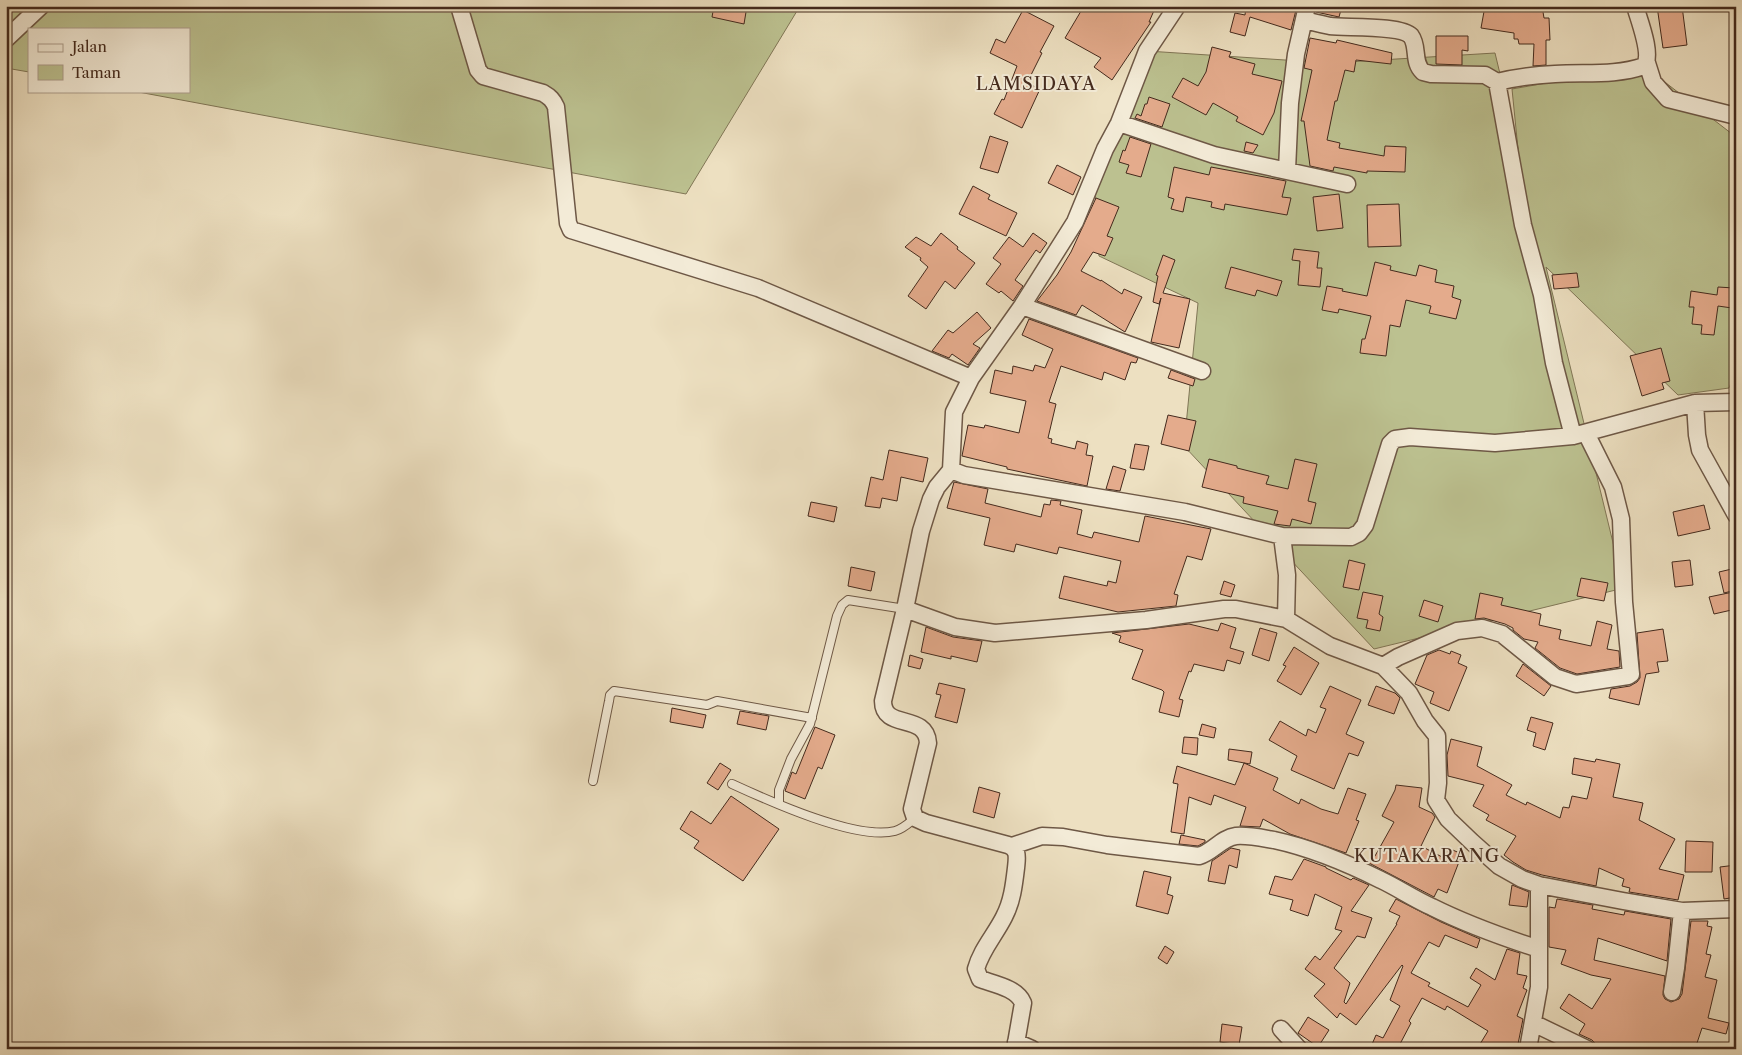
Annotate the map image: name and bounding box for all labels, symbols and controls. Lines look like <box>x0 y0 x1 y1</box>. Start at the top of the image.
legend <box>28 28 190 92</box>
text: Jalan <box>70 37 107 56</box>
text: Taman <box>72 63 122 82</box>
district label: LAMSIDAYA <box>976 73 1096 95</box>
district label: KUTAKARANG <box>1354 845 1500 867</box>

